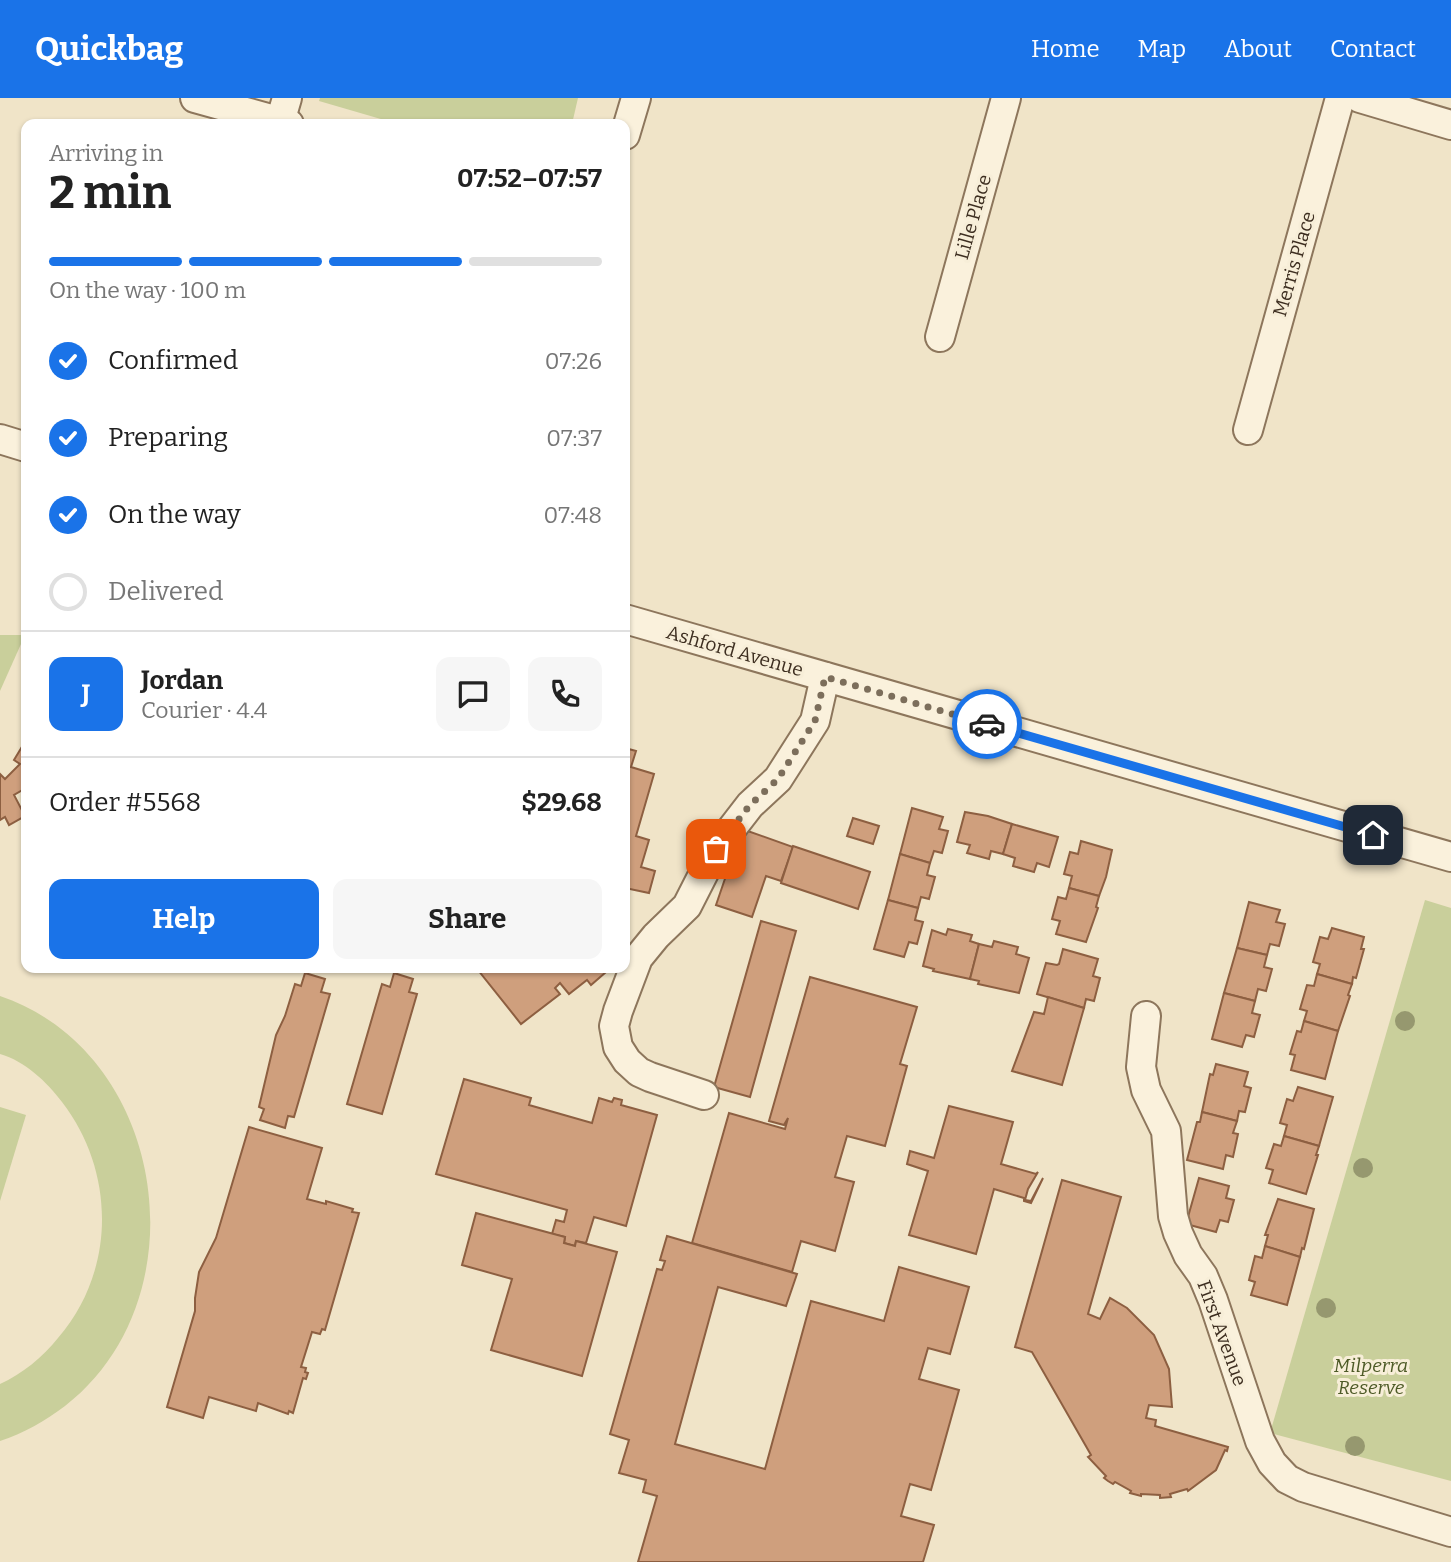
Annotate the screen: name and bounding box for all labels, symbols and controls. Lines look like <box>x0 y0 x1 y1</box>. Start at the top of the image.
text: Quickbag <box>35 29 184 69</box>
text: Home <box>1031 35 1100 63</box>
text: Map <box>1138 35 1186 63</box>
text: About <box>1224 35 1292 63</box>
text: Contact <box>1330 35 1416 63</box>
text: Arriving in <box>49 139 163 167</box>
text: 07:52–07:57 <box>457 163 602 194</box>
text: 2 min <box>49 165 171 220</box>
street label: Lille Place <box>950 172 996 262</box>
street label: Merris Place <box>1268 209 1320 319</box>
text: On the way · 100 m <box>49 276 246 304</box>
icon: check <box>49 342 87 380</box>
text: Confirmed <box>108 345 238 376</box>
text: 07:26 <box>545 347 602 375</box>
icon: check <box>49 419 87 457</box>
text: Preparing <box>108 422 228 453</box>
text: 07:37 <box>546 424 602 452</box>
icon: check <box>49 496 87 534</box>
text: On the way <box>108 499 241 530</box>
text: 07:48 <box>544 501 602 529</box>
text: Delivered <box>108 576 223 607</box>
street label: Ashford Avenue <box>664 620 806 682</box>
button: chat <box>436 657 510 731</box>
button: phone <box>528 657 602 731</box>
text: Jordan <box>141 665 223 696</box>
text: J <box>82 679 90 710</box>
courier <box>952 689 1022 759</box>
text: Courier · 4.4 <box>141 696 267 724</box>
icon: car <box>968 705 1006 743</box>
text: Order #5568 <box>49 787 201 818</box>
text: $29.68 <box>521 787 602 818</box>
pin <box>1343 805 1403 865</box>
icon: home <box>1354 816 1392 854</box>
pin <box>686 819 746 879</box>
icon: bag <box>697 830 735 868</box>
button: Help <box>49 879 319 959</box>
button: Share <box>333 879 602 959</box>
street label: First Avenue <box>1192 1277 1252 1389</box>
park label: Milperra Reserve <box>1334 1354 1408 1399</box>

